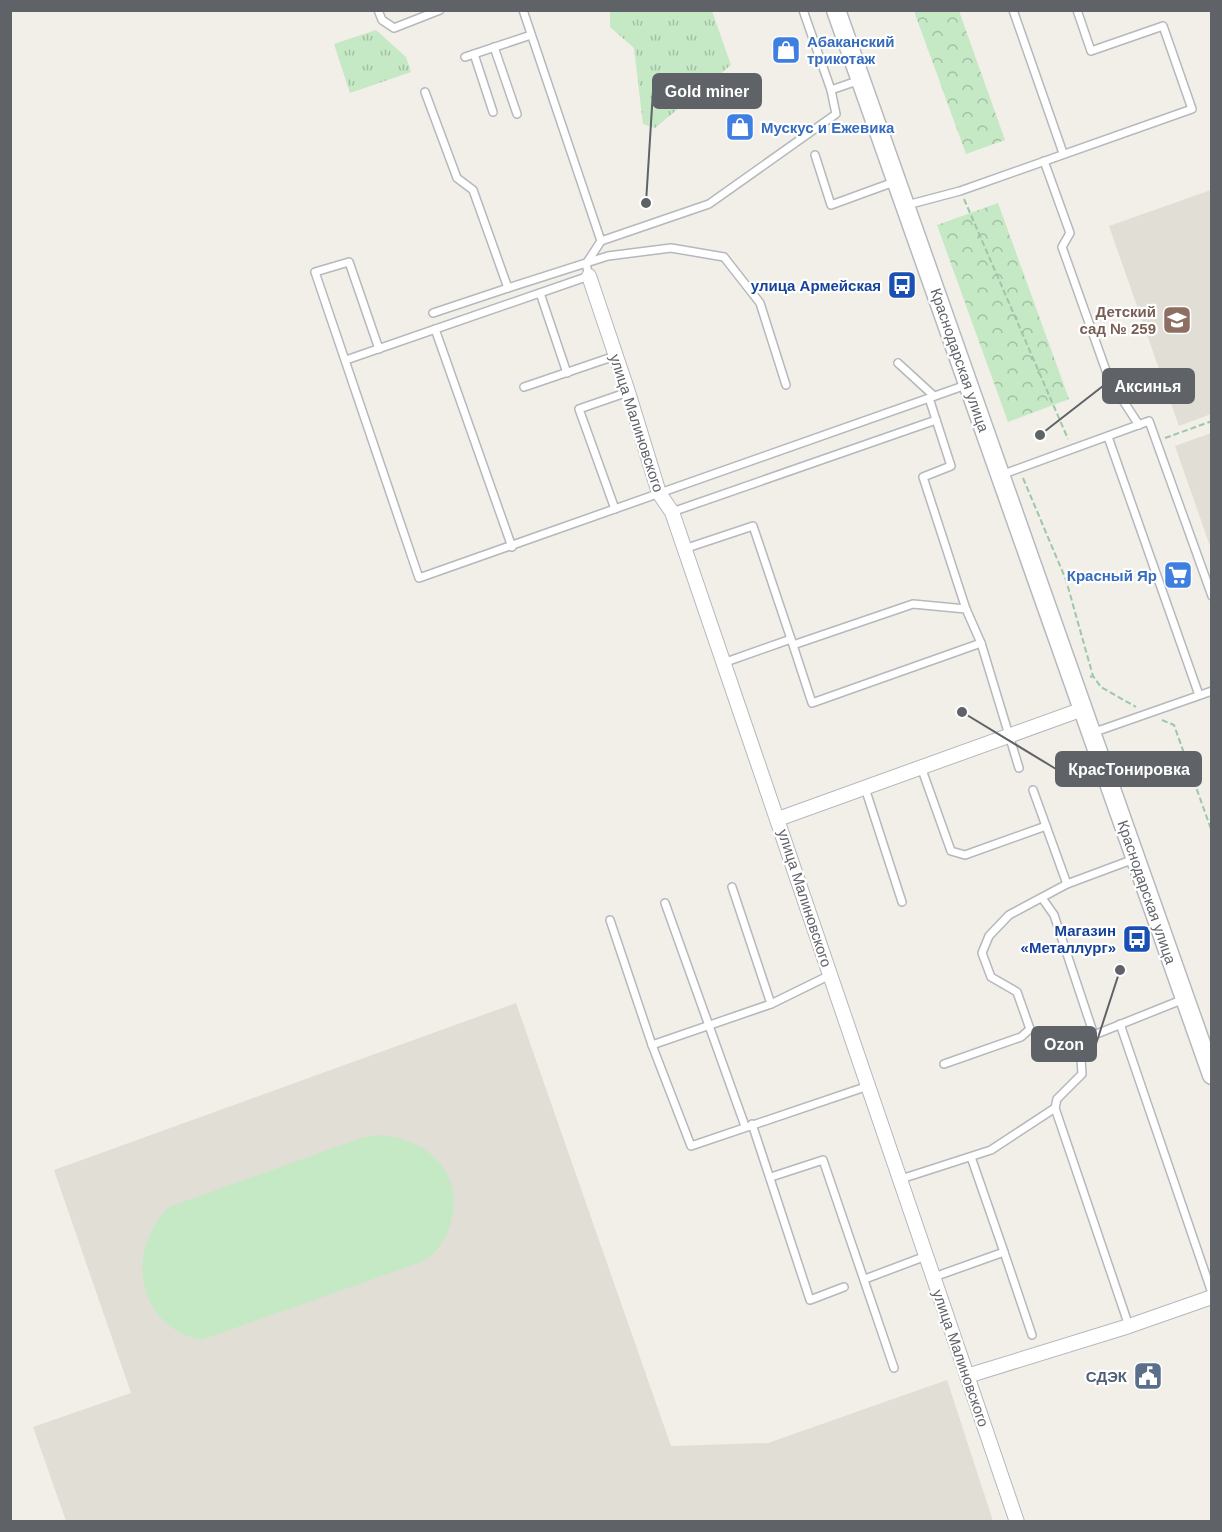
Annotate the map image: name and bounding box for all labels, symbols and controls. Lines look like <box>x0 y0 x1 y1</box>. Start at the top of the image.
place label: Абаканский трикотаж <box>807 33 894 67</box>
shop icon: Абаканский трикотаж <box>770 34 802 66</box>
callout: Gold miner <box>653 74 761 108</box>
text: Gold miner <box>665 83 749 100</box>
shop icon: Мускус и Ежевика <box>724 111 756 143</box>
place label: Мускус и Ежевика <box>761 119 895 136</box>
bus stop icon: улица Армейская <box>886 269 918 301</box>
place label: улица Армейская <box>751 277 881 294</box>
street label: Краснодарская улица <box>927 286 993 435</box>
place label: Детский сад № 259 <box>1080 303 1156 337</box>
school or university icon: Детский сад № 259 <box>1161 304 1193 336</box>
street label: улица Малиновского <box>607 352 667 494</box>
callout: Аксинья <box>1103 369 1194 403</box>
text: Аксинья <box>1115 378 1181 395</box>
supermarket icon: Красный Яр <box>1162 559 1194 591</box>
place label: Красный Яр <box>1067 567 1157 584</box>
callout: КрасТонировка <box>1056 752 1201 786</box>
text: КрасТонировка <box>1068 761 1190 778</box>
street label: Краснодарская улица <box>1114 818 1180 967</box>
street label: улица Малиновского <box>775 827 835 969</box>
place label: Магазин «Металлург» <box>1021 922 1116 956</box>
bus stop icon: Магазин «Металлург» <box>1121 923 1153 955</box>
callout: Ozon <box>1032 1027 1096 1061</box>
text: Ozon <box>1044 1036 1084 1053</box>
street label: улица Малиновского <box>930 1287 992 1429</box>
public building icon: СДЭК <box>1132 1360 1164 1392</box>
place label: СДЭК <box>1086 1368 1128 1385</box>

